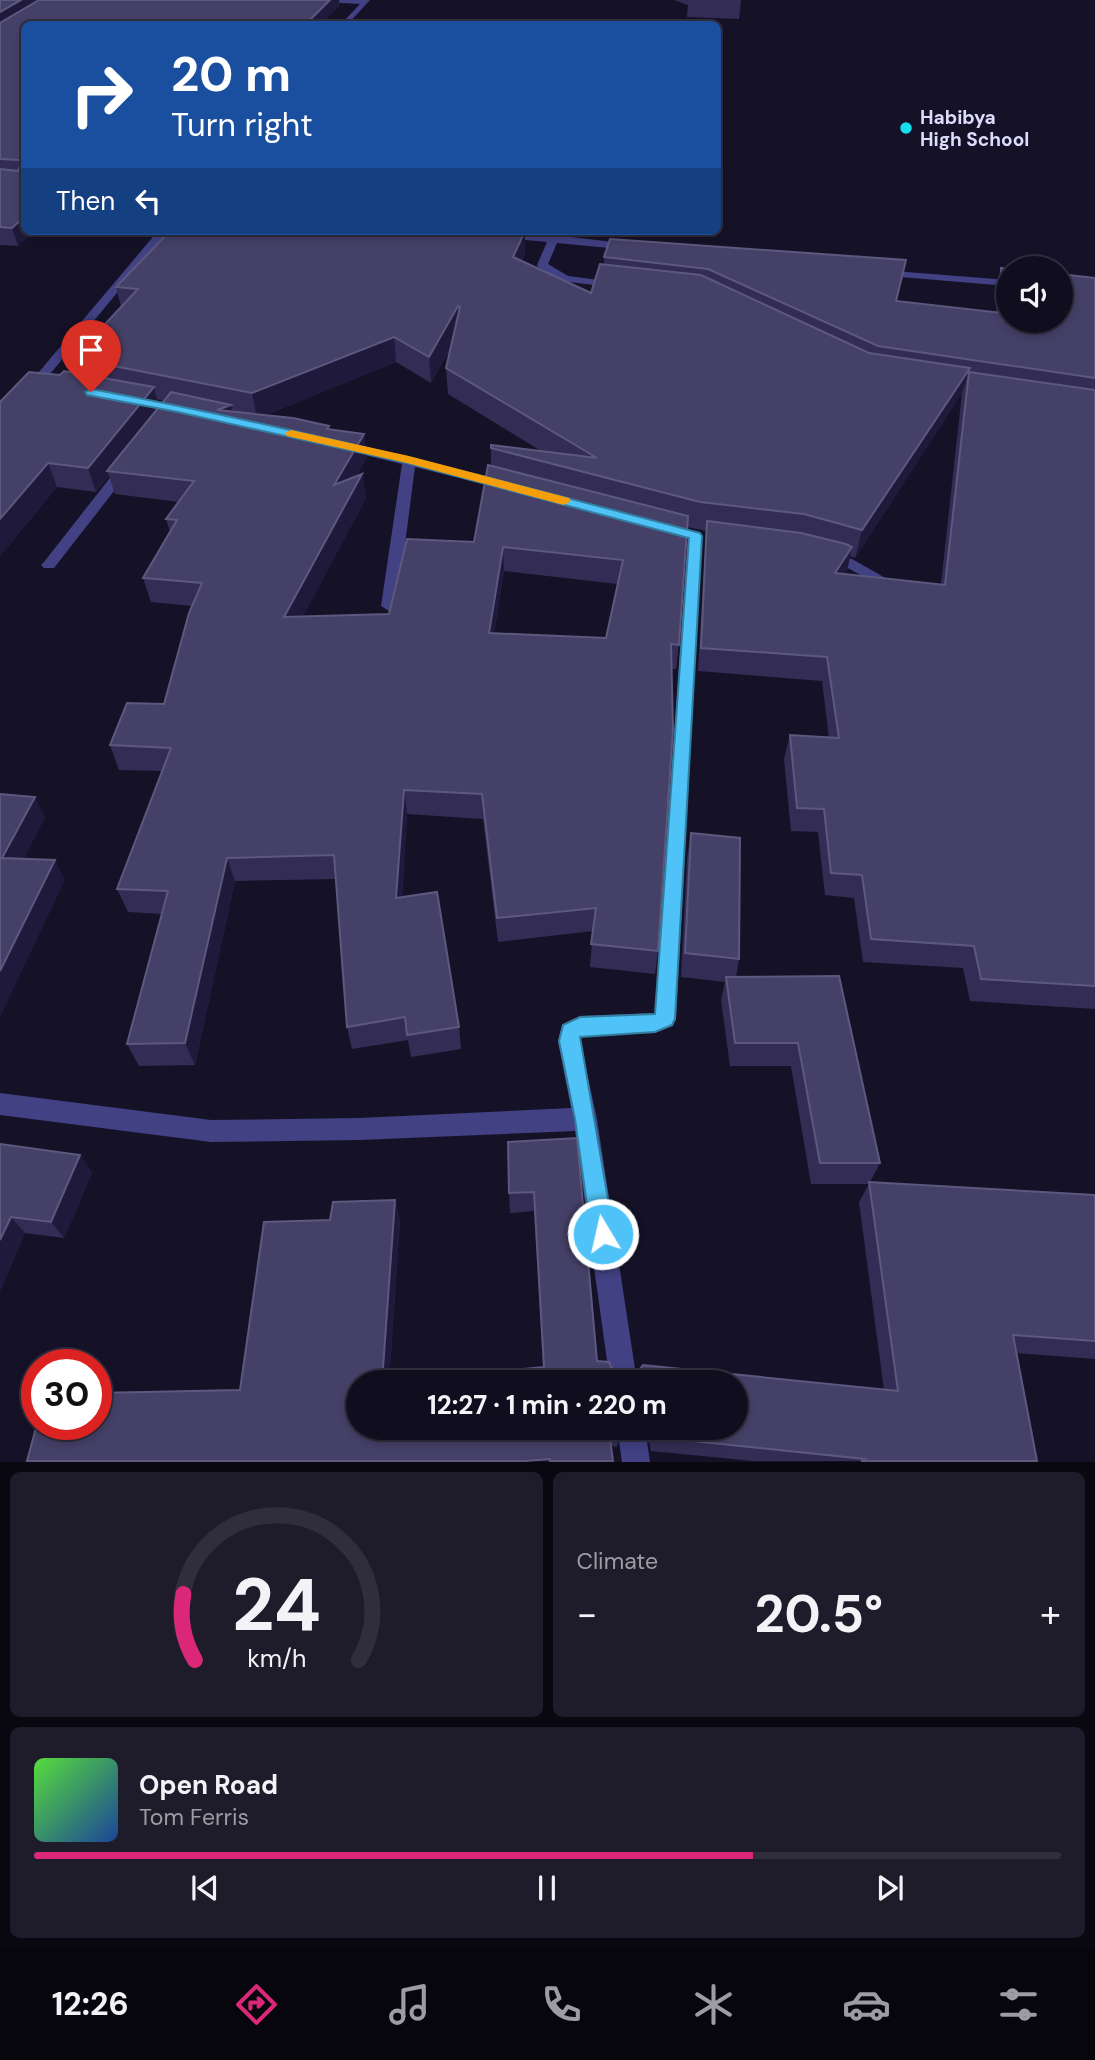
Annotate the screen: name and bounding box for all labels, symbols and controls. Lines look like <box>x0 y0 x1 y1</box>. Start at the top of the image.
text: 20 m <box>171 42 291 106</box>
icon: right <box>56 49 147 140</box>
text: Turn right <box>171 104 313 146</box>
place label: Habibya High School <box>920 105 1029 152</box>
marker: Habibya High School <box>898 120 914 136</box>
icon: left <box>129 182 167 220</box>
text: Then <box>56 184 115 218</box>
map controls <box>996 256 1073 333</box>
button: sound <box>996 256 1073 333</box>
pin <box>61 320 121 392</box>
icon: arrive <box>72 331 110 369</box>
position arrow <box>566 1197 640 1271</box>
speed limit sign: 30 <box>21 1349 112 1440</box>
text: 12:27 · 1 min · 220 m <box>427 1388 667 1422</box>
text: Climate <box>577 1546 658 1576</box>
text: 24 <box>232 1559 321 1654</box>
text: 20.5° <box>754 1580 883 1648</box>
text: − <box>577 1589 597 1639</box>
text: + <box>1040 1589 1061 1639</box>
text: km/h <box>247 1642 306 1675</box>
text: Open Road <box>139 1768 278 1802</box>
text: Tom Ferris <box>139 1802 249 1832</box>
icon: previous <box>186 1869 224 1907</box>
icon: pause <box>528 1869 566 1907</box>
icon: next <box>871 1869 909 1907</box>
icon: directions <box>232 1980 281 2029</box>
icon: music <box>385 1980 434 2029</box>
icon: phone <box>537 1980 586 2029</box>
icon: climate <box>689 1980 738 2029</box>
icon: car <box>842 1980 891 2029</box>
icon: filters <box>994 1980 1043 2029</box>
text: 12:26 <box>52 1983 129 2025</box>

